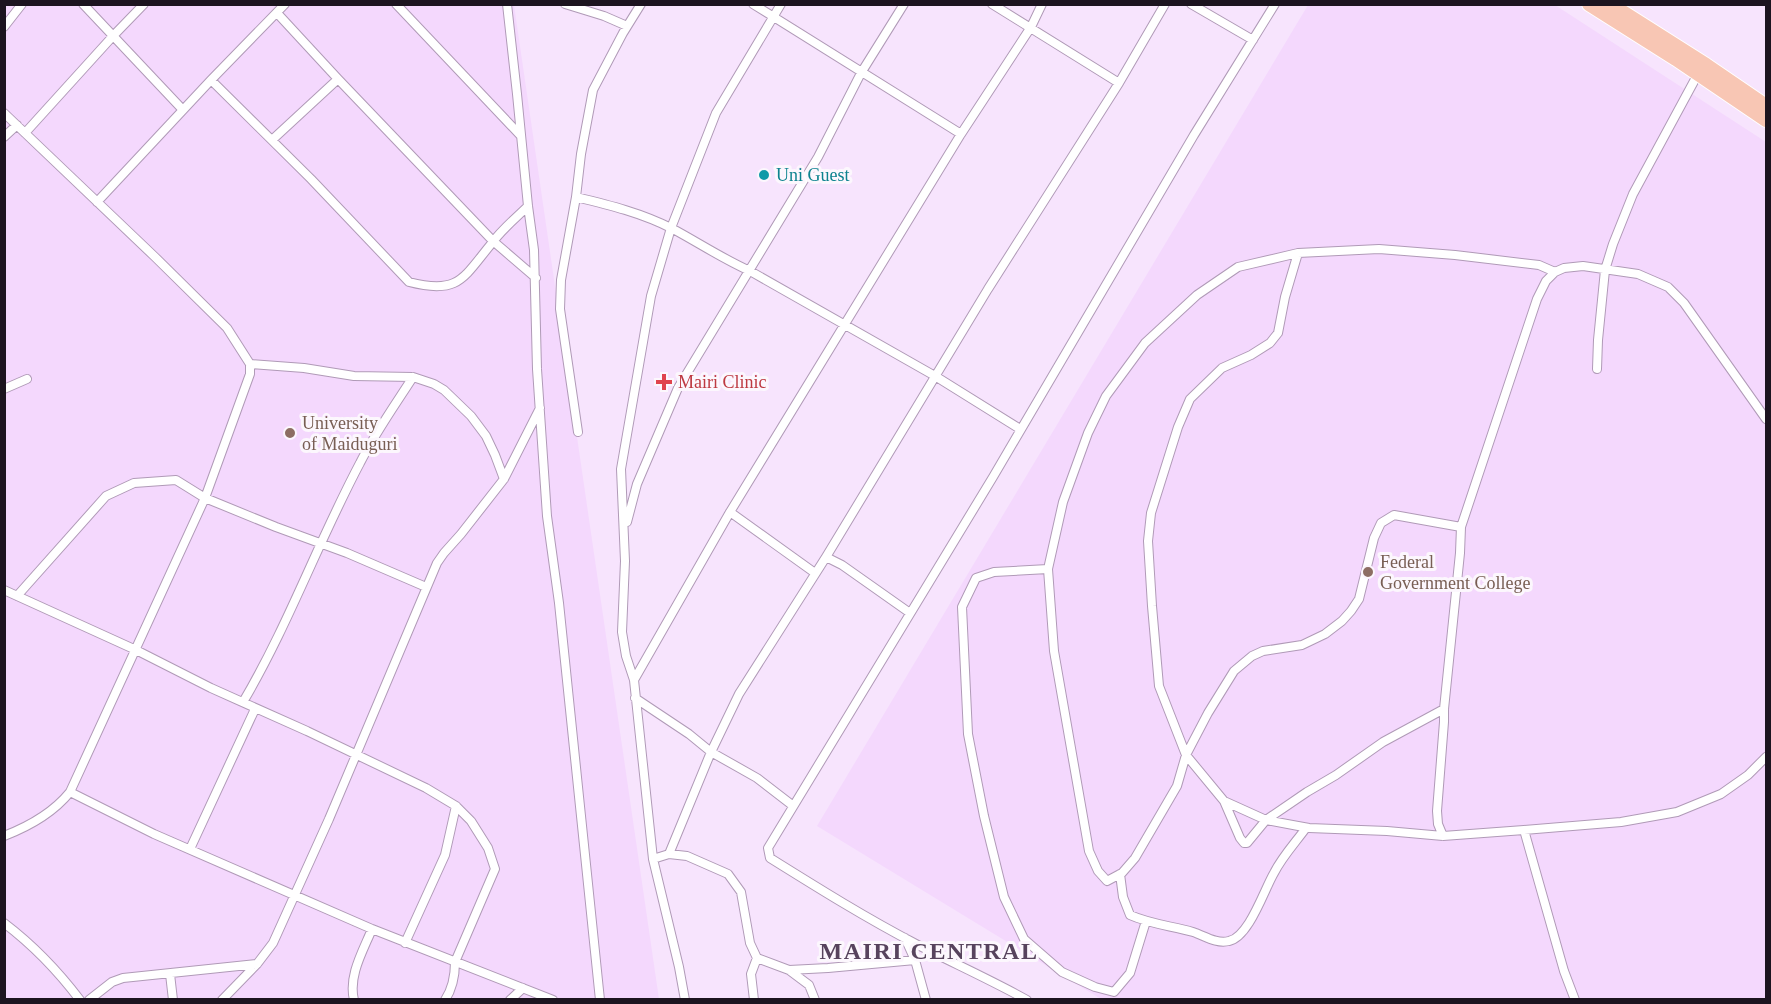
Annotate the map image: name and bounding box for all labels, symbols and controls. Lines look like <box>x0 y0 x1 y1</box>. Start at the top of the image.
place label: Uni Guest <box>776 165 850 185</box>
marker: Uni Guest <box>757 168 771 182</box>
place label: Mairi Clinic <box>678 372 767 392</box>
marker: Mairi Clinic <box>655 373 673 391</box>
place label: University of Maiduguri <box>302 413 397 454</box>
marker: University of Maiduguri <box>283 426 297 440</box>
place label: Federal Government College <box>1380 552 1530 593</box>
marker: Federal Government College <box>1361 565 1375 579</box>
district label: MAIRI CENTRAL <box>820 938 1038 964</box>

